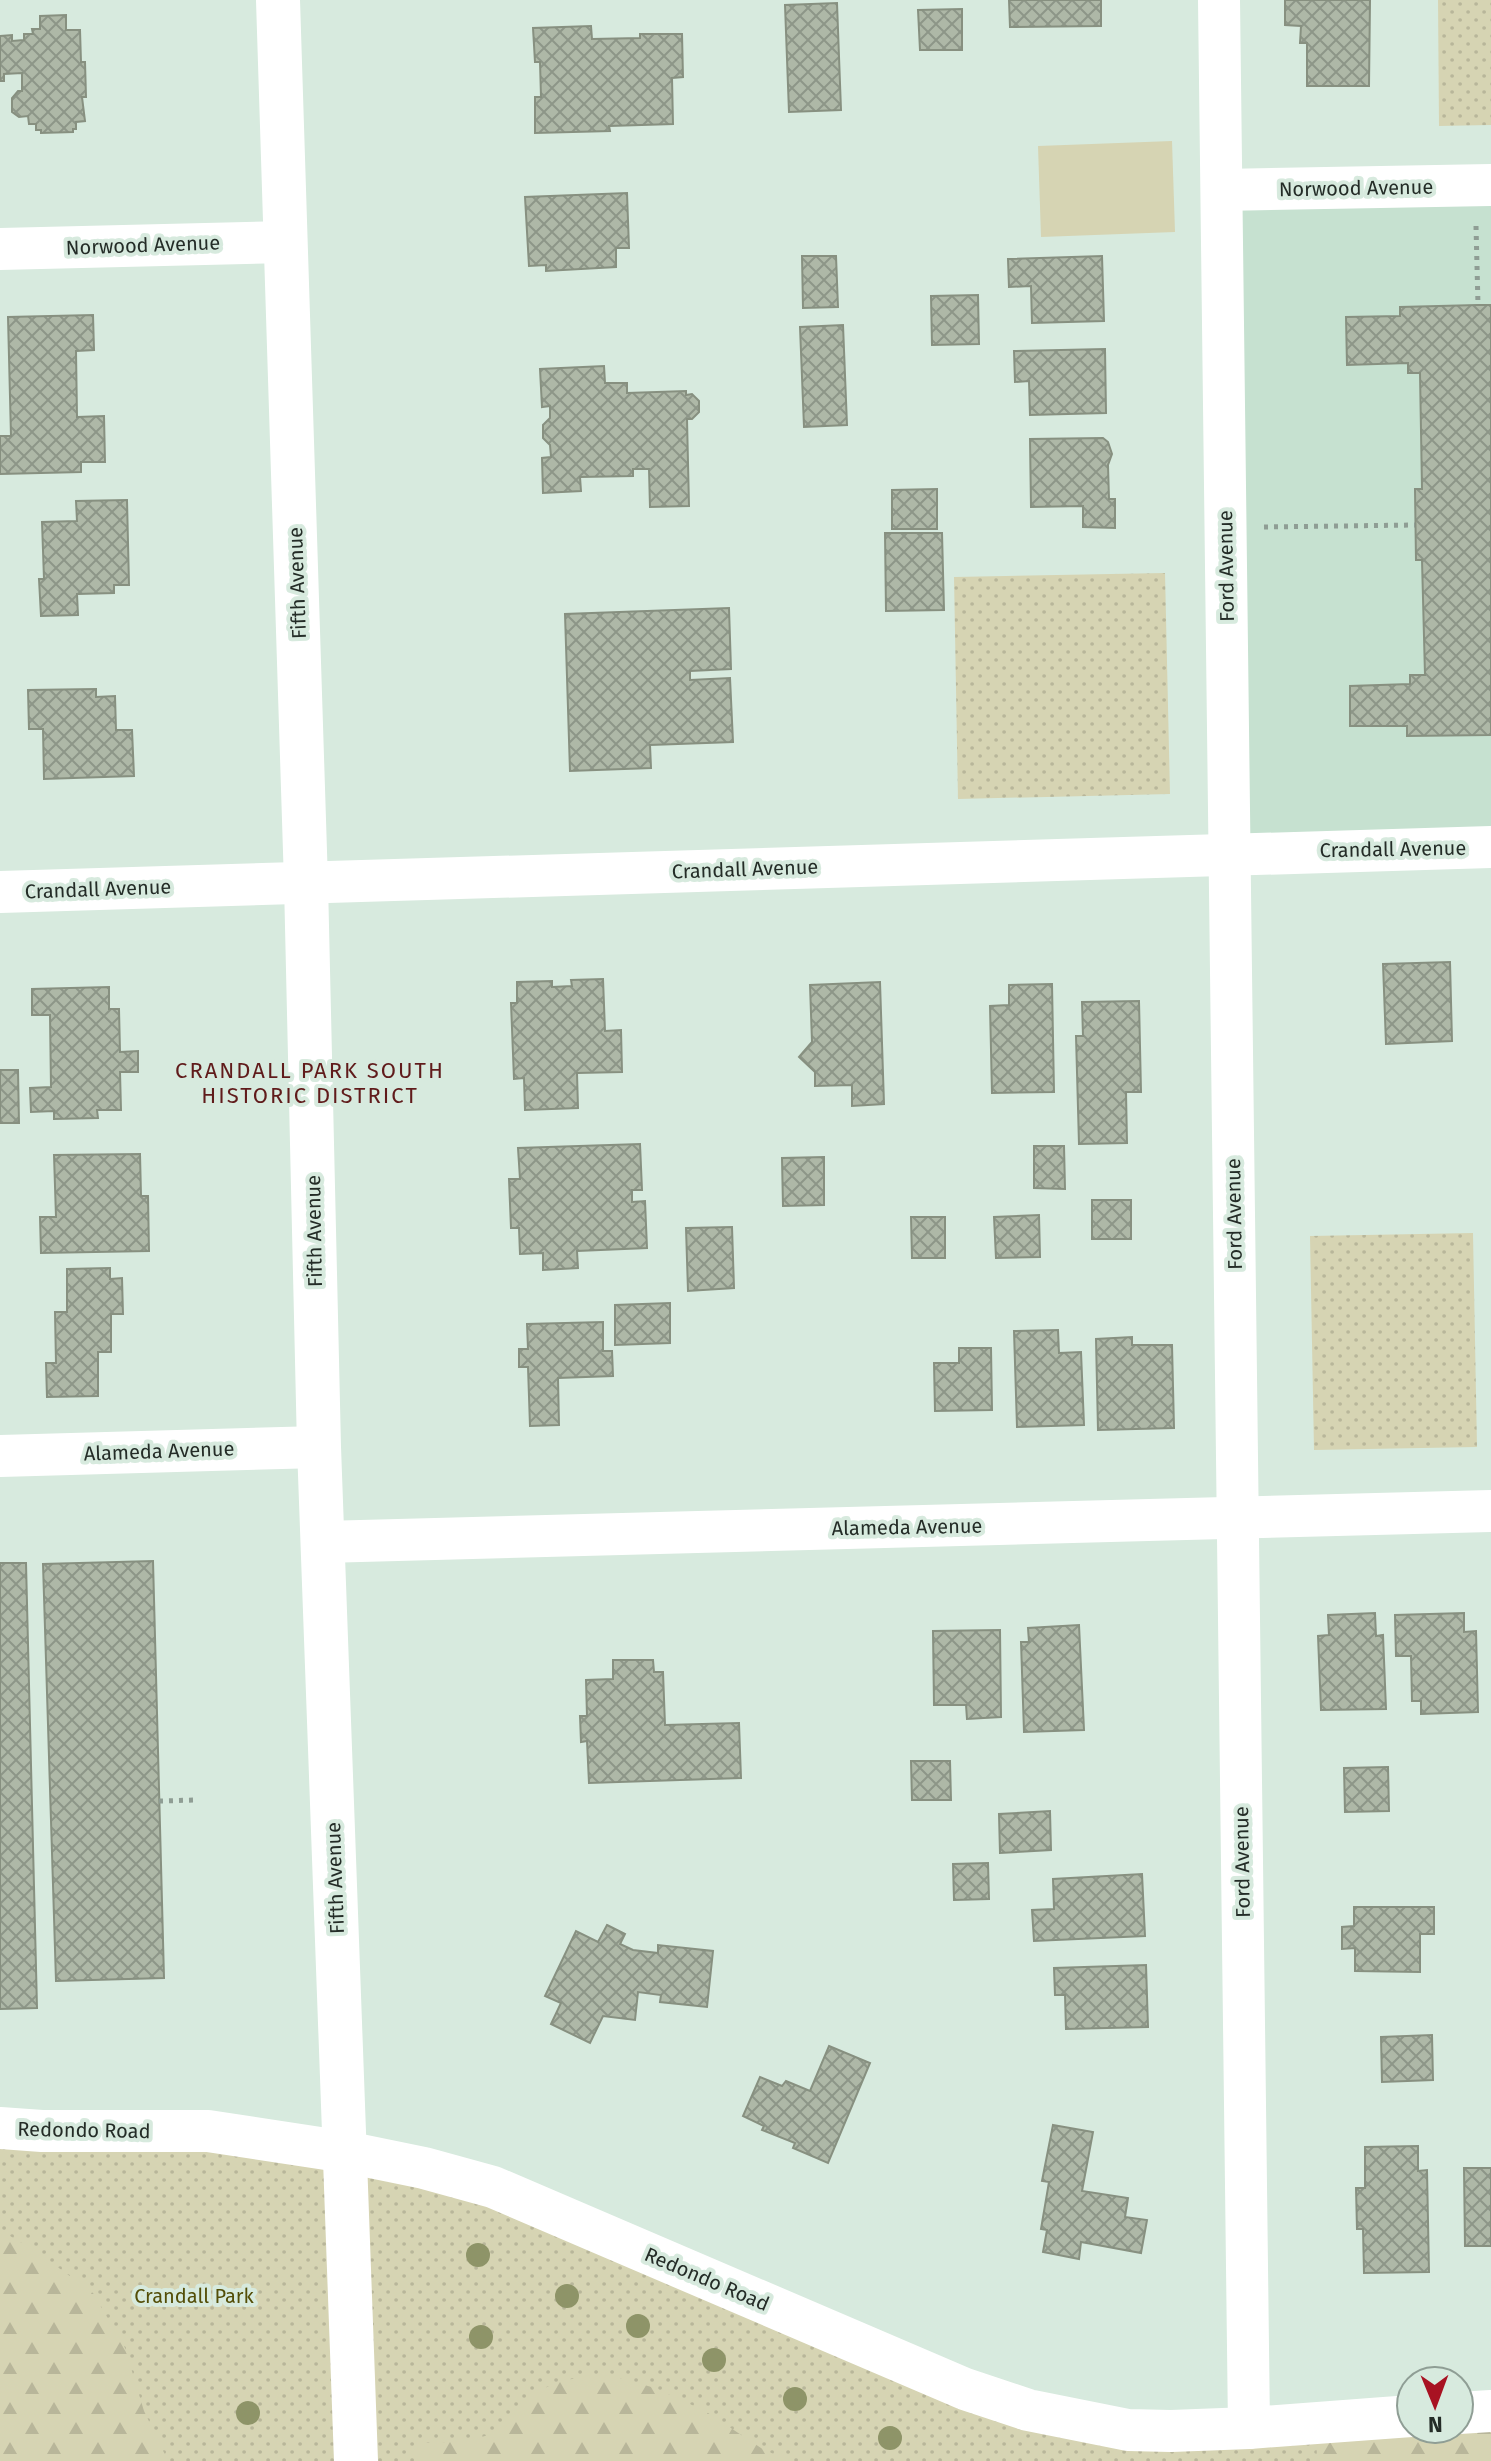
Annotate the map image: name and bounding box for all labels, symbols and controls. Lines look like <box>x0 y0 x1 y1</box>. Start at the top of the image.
street label: Norwood Avenue <box>1279 175 1433 201</box>
street label: Norwood Avenue <box>65 230 221 260</box>
street label: Ford Avenue <box>1213 510 1239 622</box>
street label: Fifth Avenue <box>283 527 311 639</box>
street label: Crandall Avenue <box>1320 836 1466 862</box>
street label: Crandall Avenue <box>671 854 819 884</box>
street label: Crandall Avenue <box>24 874 172 904</box>
district label: CRANDALL PARK SOUTH HISTORIC DISTRICT <box>175 1057 445 1109</box>
street label: Ford Avenue <box>1221 1158 1247 1270</box>
street label: Fifth Avenue <box>301 1175 327 1287</box>
street label: Alameda Avenue <box>83 1436 235 1466</box>
street label: Alameda Avenue <box>831 1514 983 1540</box>
street label: Ford Avenue <box>1229 1806 1255 1918</box>
street label: Fifth Avenue <box>321 1822 349 1934</box>
street label: Redondo Road <box>17 2117 151 2143</box>
street label: Redondo Road <box>641 2242 773 2316</box>
park label: Crandall Park <box>134 2284 255 2308</box>
north arrow <box>1395 2365 1475 2445</box>
text: N <box>1428 2411 1443 2438</box>

